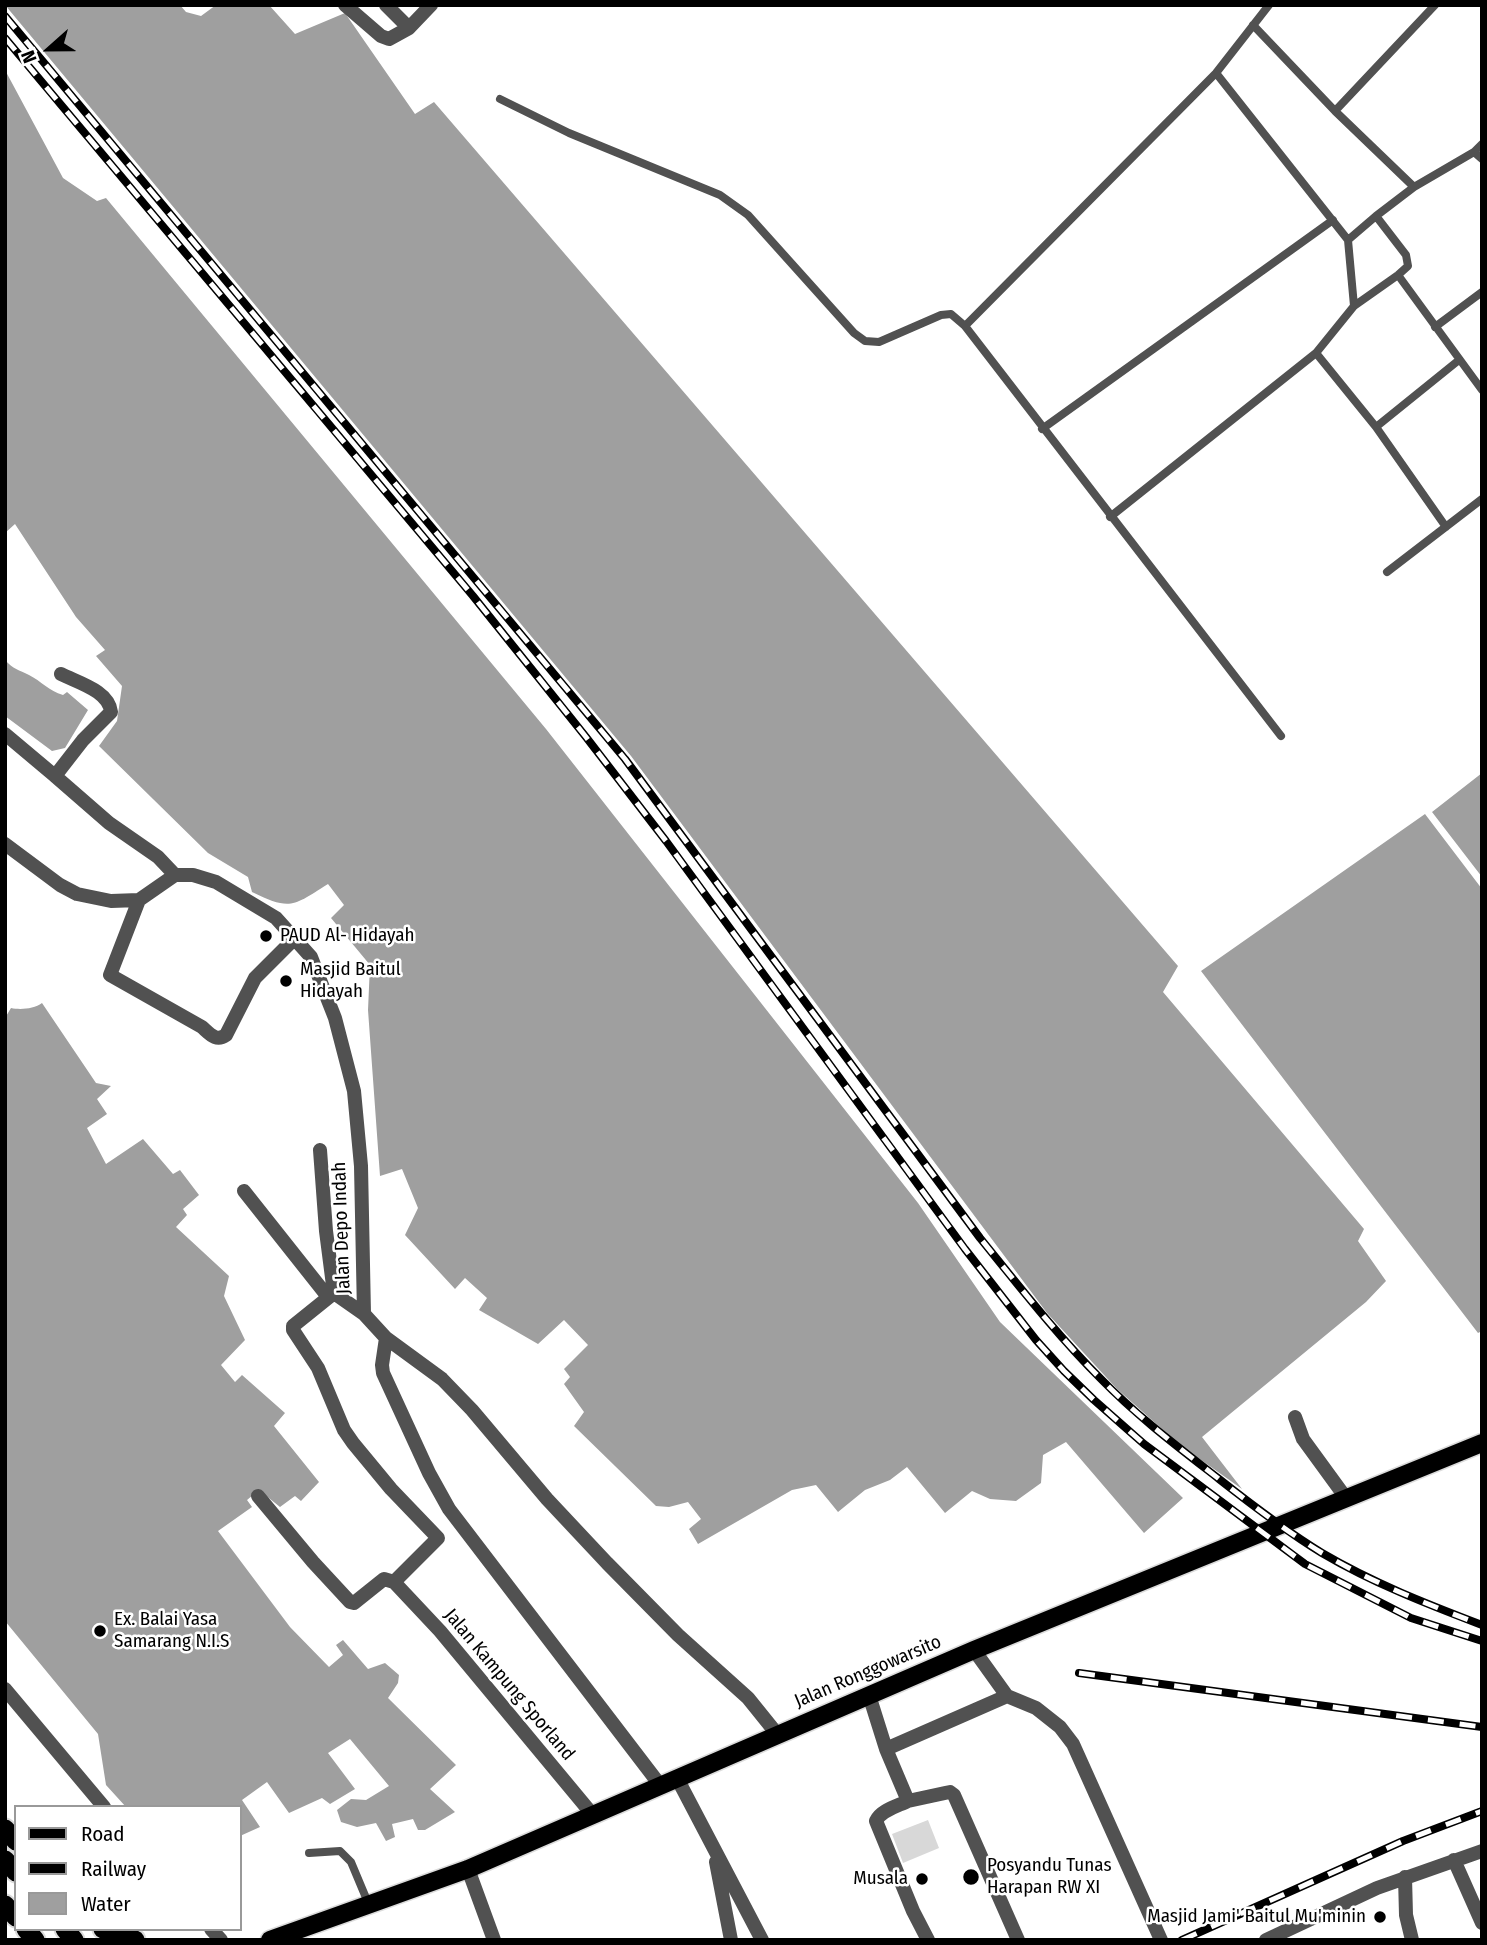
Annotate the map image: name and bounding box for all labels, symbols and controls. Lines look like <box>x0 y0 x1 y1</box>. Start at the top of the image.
north arrow <box>14 14 84 84</box>
text: N <box>16 47 42 66</box>
place label: PAUD Al- Hidayah <box>280 925 415 947</box>
marker: PAUD Al- Hidayah <box>258 928 274 944</box>
place label: Masjid Baitul Hidayah <box>300 959 401 1003</box>
marker: Masjid Baitul Hidayah <box>278 973 294 989</box>
street label: Jalan Depo Indah <box>328 1161 356 1295</box>
street label: Jalan Kampung Sporland <box>439 1605 579 1765</box>
place label: Ex. Balai Yasa Samarang N.I.S <box>114 1609 229 1653</box>
marker: Ex. Balai Yasa Samarang N.I.S <box>92 1623 108 1639</box>
street label: Jalan Ronggowarsito <box>791 1631 945 1713</box>
legend <box>14 1805 242 1931</box>
text: Road <box>81 1821 125 1847</box>
place label: Posyandu Tunas Harapan RW XI <box>987 1855 1112 1899</box>
text: Railway <box>81 1856 146 1882</box>
marker: Posyandu Tunas Harapan RW XI <box>961 1867 981 1887</box>
place label: Musala <box>853 1868 908 1890</box>
marker: Musala <box>914 1871 930 1887</box>
text: Water <box>81 1891 131 1917</box>
place label: Masjid Jami' Baitul Mu'minin <box>1147 1906 1366 1928</box>
marker: Masjid Jami' Baitul Mu'minin <box>1372 1909 1388 1925</box>

